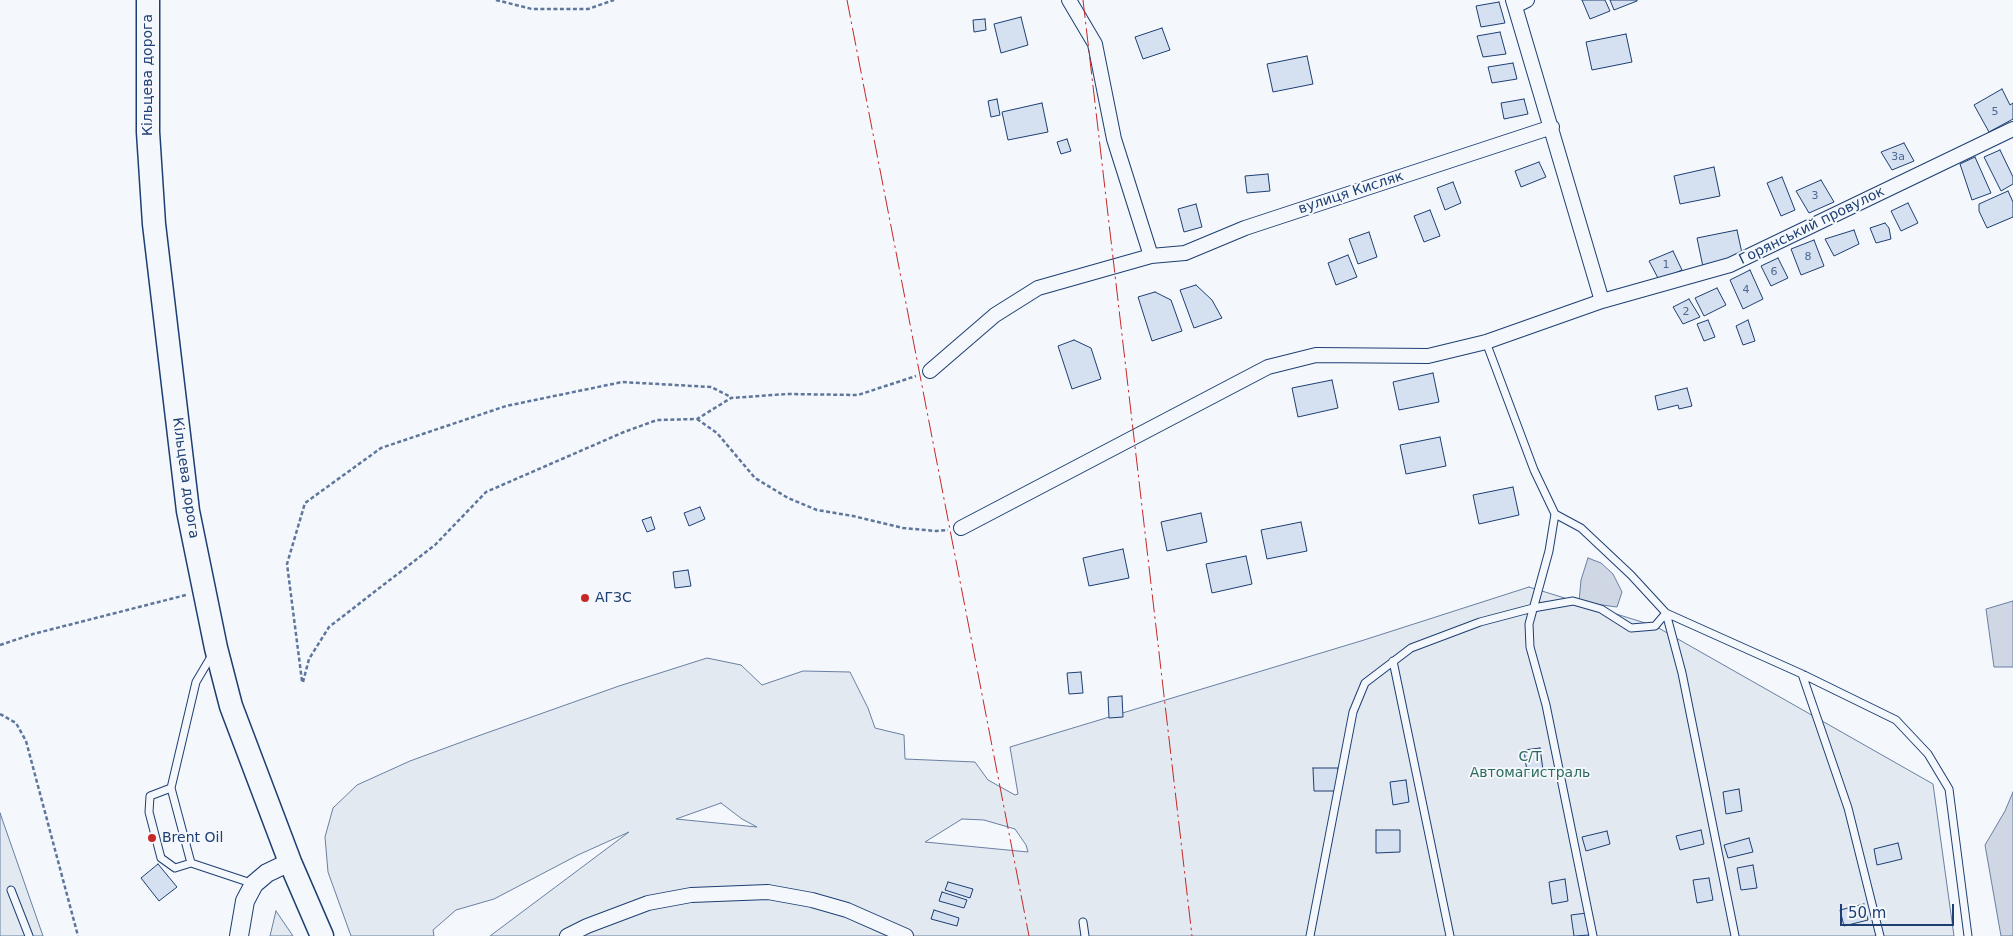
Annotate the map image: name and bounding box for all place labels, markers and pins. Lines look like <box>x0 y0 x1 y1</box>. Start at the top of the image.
place label: АГЗС <box>595 590 632 606</box>
marker: АГЗС <box>579 592 591 604</box>
place label: Brent Oil <box>162 830 223 846</box>
marker: Brent Oil <box>146 832 158 844</box>

